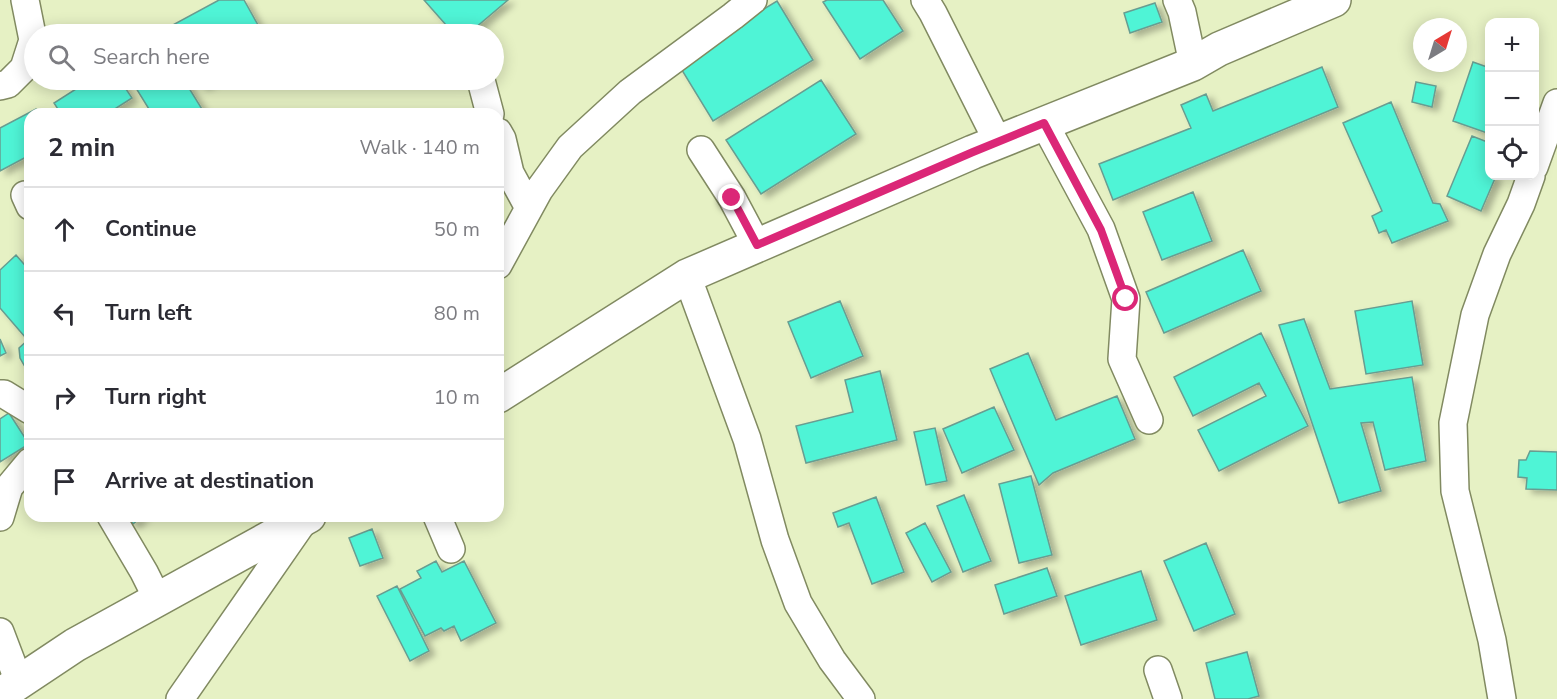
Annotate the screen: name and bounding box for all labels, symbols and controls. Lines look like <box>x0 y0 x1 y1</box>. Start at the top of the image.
north arrow <box>1413 18 1467 72</box>
map controls <box>1485 18 1539 180</box>
button: + <box>1485 18 1539 72</box>
search box <box>24 24 504 90</box>
icon: search <box>45 41 78 74</box>
text: Search here <box>93 42 210 72</box>
button: − <box>1485 72 1539 126</box>
button: locate <box>1485 126 1539 180</box>
text: 2 min <box>48 130 115 165</box>
text: Walk · 140 m <box>360 134 480 161</box>
route end <box>718 184 744 210</box>
icon: ahead <box>48 213 81 246</box>
text: Continue <box>105 214 196 244</box>
text: 50 m <box>434 216 480 243</box>
route start <box>1112 285 1138 311</box>
icon: left <box>48 297 81 330</box>
text: Turn left <box>105 298 192 328</box>
text: 80 m <box>434 300 480 327</box>
icon: right <box>48 381 81 414</box>
text: Turn right <box>105 382 206 412</box>
text: 10 m <box>434 384 480 411</box>
icon: arrive <box>48 465 81 498</box>
text: Arrive at destination <box>105 466 314 496</box>

